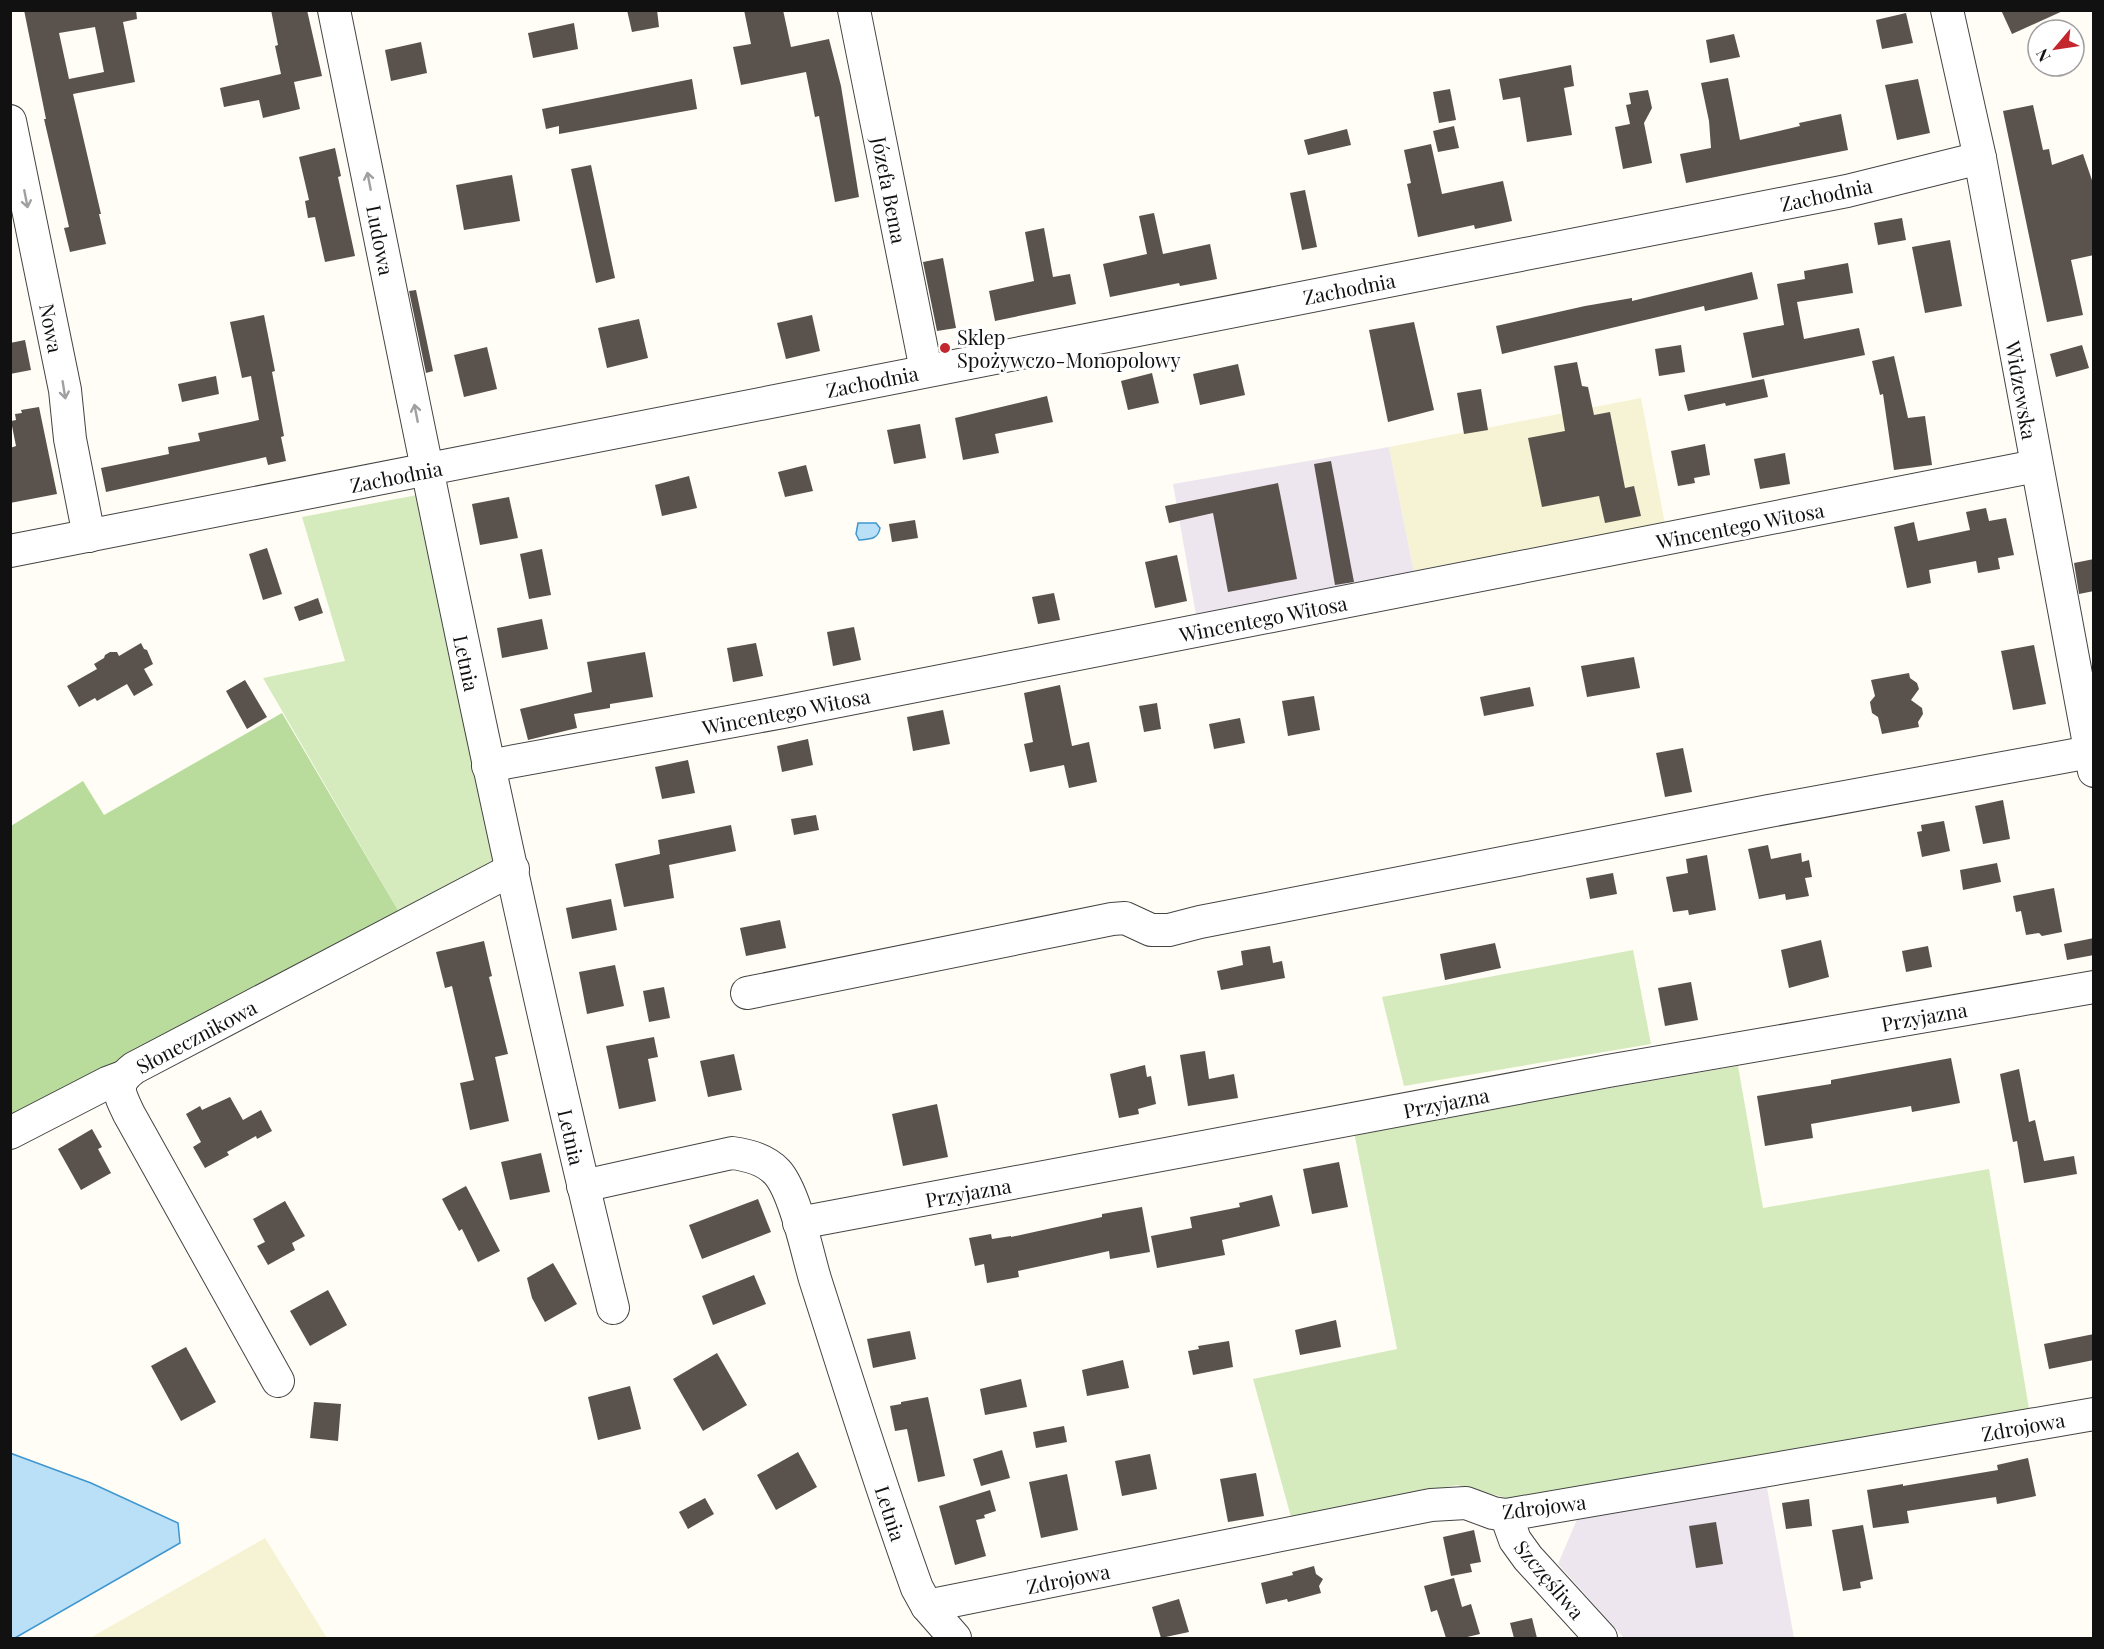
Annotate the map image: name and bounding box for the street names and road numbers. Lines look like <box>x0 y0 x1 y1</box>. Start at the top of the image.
street label: Józefa Bema <box>866 133 914 246</box>
street label: Zachodnia <box>1777 171 1875 217</box>
street label: Ludowa <box>361 203 401 277</box>
street label: Zachodnia <box>1300 266 1398 310</box>
street label: Nowa <box>34 301 70 355</box>
street label: Widzewska <box>2000 338 2044 441</box>
street label: Zachodnia <box>823 359 921 403</box>
street label: Zachodnia <box>347 454 445 498</box>
street label: Wincentego Witosa <box>1653 495 1826 555</box>
street label: Wincentego Witosa <box>1176 588 1349 648</box>
street label: Letnia <box>448 632 486 694</box>
street label: Wincentego Witosa <box>699 681 872 741</box>
street label: Słonecznikowa <box>131 993 261 1079</box>
street label: Przyjazna <box>1879 995 1969 1037</box>
street label: Przyjazna <box>1401 1080 1491 1124</box>
street label: Letnia <box>552 1106 592 1168</box>
street label: Przyjazna <box>923 1171 1013 1213</box>
street label: Zdrojowa <box>1979 1405 2067 1447</box>
street label: Letnia <box>869 1482 913 1544</box>
street label: Zdrojowa <box>1501 1487 1587 1525</box>
street label: Szczęśliwa <box>1509 1534 1591 1624</box>
street label: Zdrojowa <box>1024 1557 1112 1599</box>

